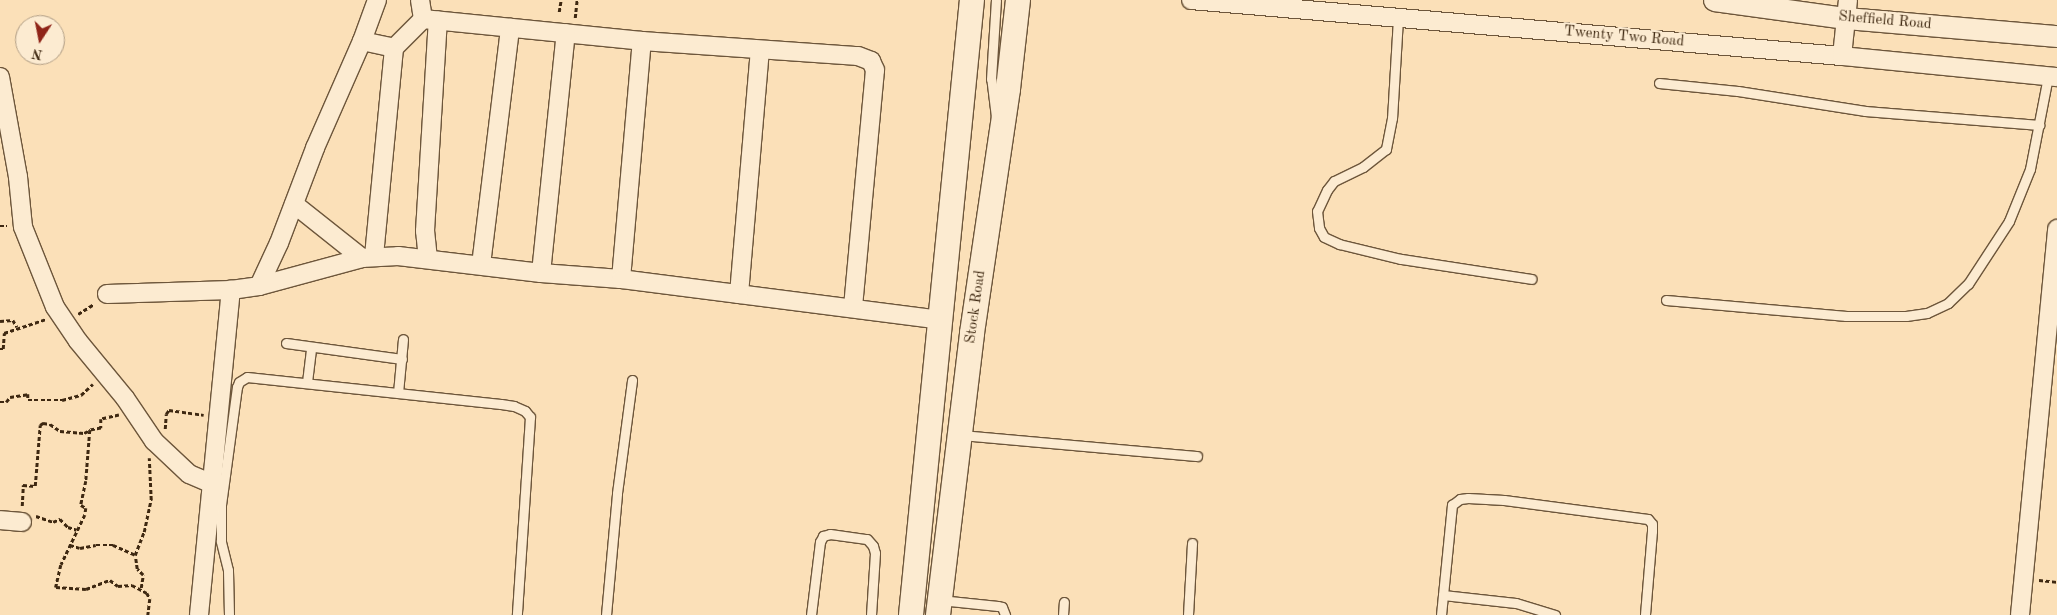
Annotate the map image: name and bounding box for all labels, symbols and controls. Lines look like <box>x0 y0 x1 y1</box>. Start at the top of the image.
street label: Sheffield Road <box>1838 8 1932 34</box>
north arrow <box>15 15 65 65</box>
street label: Twenty Two Road <box>1563 23 1685 51</box>
text: N <box>31 46 44 62</box>
street label: Stock Road <box>962 269 990 345</box>

